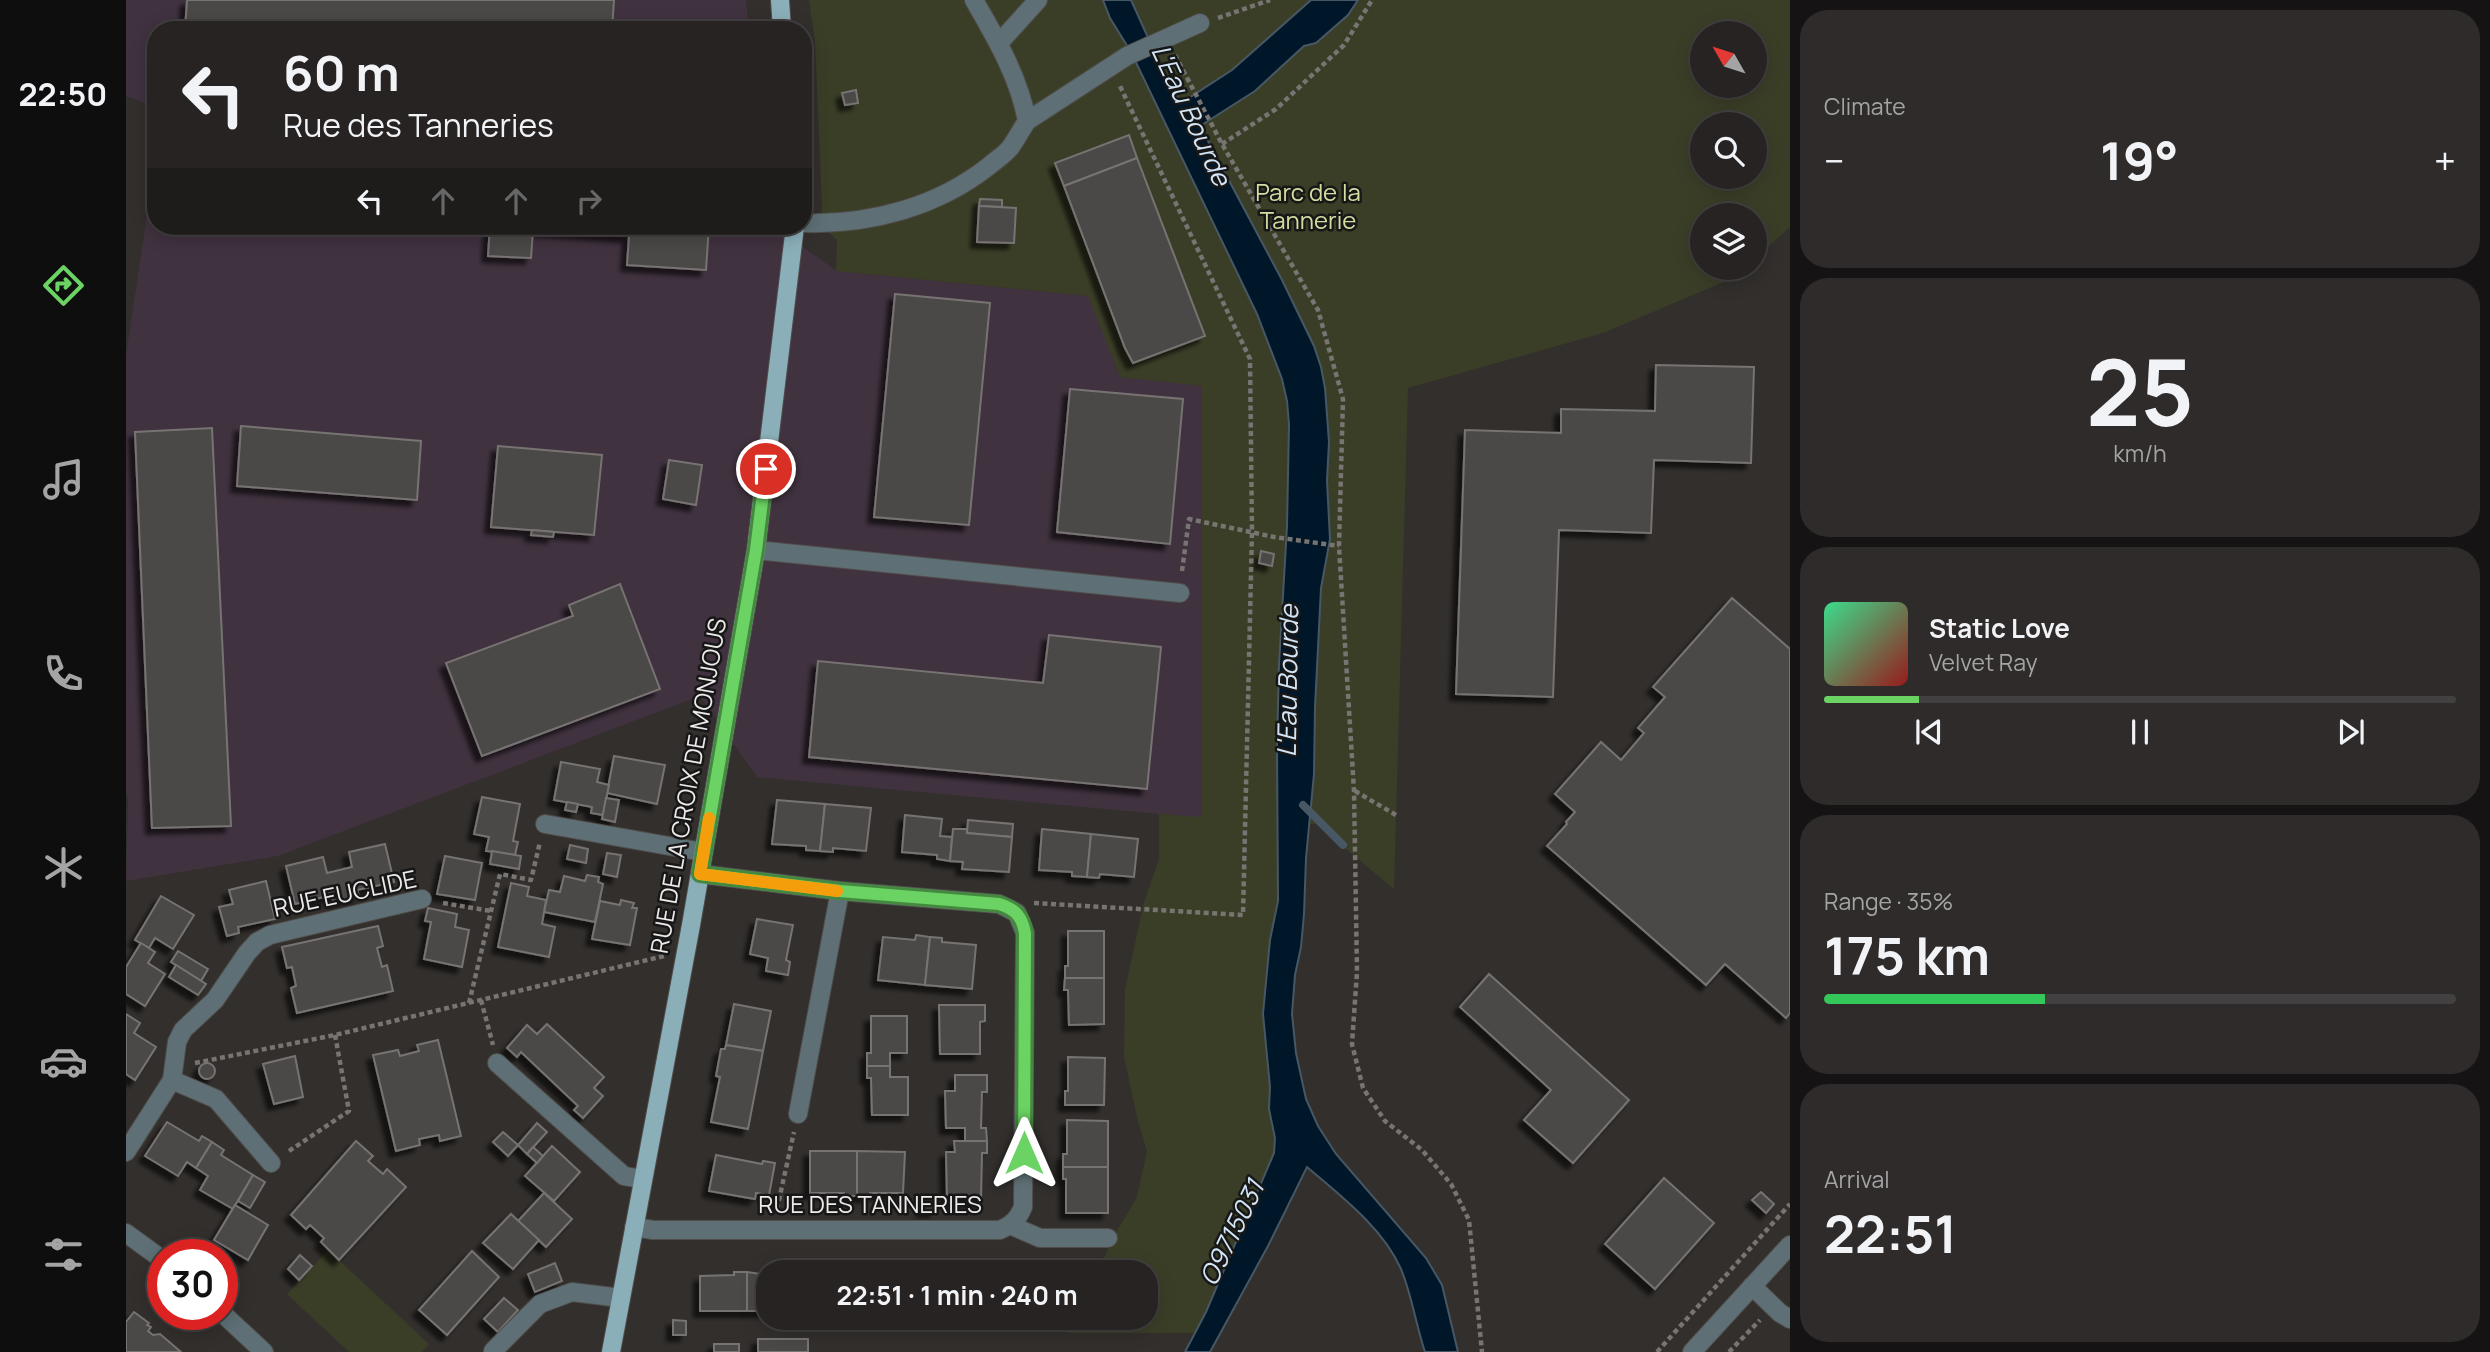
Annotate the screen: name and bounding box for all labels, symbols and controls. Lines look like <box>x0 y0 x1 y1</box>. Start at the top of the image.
north arrow <box>1690 21 1768 98</box>
map controls <box>1690 21 1767 280</box>
water label: L'Eau Bourde <box>1143 38 1241 193</box>
text: 60 m <box>283 39 400 106</box>
icon: left <box>168 49 259 140</box>
text: 22:50 <box>19 72 107 116</box>
text: Climate <box>1824 90 1906 122</box>
text: Rue des Tanneries <box>283 103 554 147</box>
button: search <box>1690 112 1767 189</box>
text: 19° <box>2100 125 2179 196</box>
text: − <box>1824 134 1845 186</box>
text: + <box>2434 134 2456 186</box>
park label: Parc de la Tannerie <box>1255 175 1361 236</box>
icon: left <box>351 182 389 220</box>
icon: ahead <box>424 182 462 220</box>
icon: ahead <box>497 182 535 220</box>
icon: right <box>570 182 608 220</box>
button: layers <box>1690 203 1767 280</box>
icon: directions <box>39 261 88 310</box>
text: 25 <box>2086 329 2194 453</box>
text: km/h <box>2113 437 2167 469</box>
pin <box>736 439 796 499</box>
icon: arrive <box>747 450 785 488</box>
icon: music <box>39 455 88 504</box>
water label: L'Eau Bourde <box>1268 603 1306 757</box>
text: Static Love <box>1929 610 2070 646</box>
street label: RUE DE LA CROIX DE MONJOUS <box>642 616 733 956</box>
text: Velvet Ray <box>1929 646 2038 678</box>
icon: phone <box>39 649 88 698</box>
icon: previous <box>1910 713 1948 751</box>
icon: pause <box>2121 713 2159 751</box>
icon: next <box>2332 713 2370 751</box>
icon: climate <box>39 843 88 892</box>
street label: RUE EUCLIDE <box>270 861 419 924</box>
text: Range · 35% <box>1824 885 1953 917</box>
text: 175 km <box>1824 920 1990 991</box>
icon: car <box>39 1037 88 1086</box>
position arrow <box>987 1116 1061 1190</box>
text: Arrival <box>1824 1163 1890 1195</box>
water label: O9715031 <box>1190 1172 1273 1291</box>
street label: RUE DES TANNERIES <box>758 1187 982 1220</box>
text: 22:51 <box>1824 1198 1957 1269</box>
icon: filters <box>39 1230 88 1279</box>
speed limit sign: 30 <box>147 1239 238 1330</box>
text: 22:51 · 1 min · 240 m <box>836 1277 1078 1313</box>

